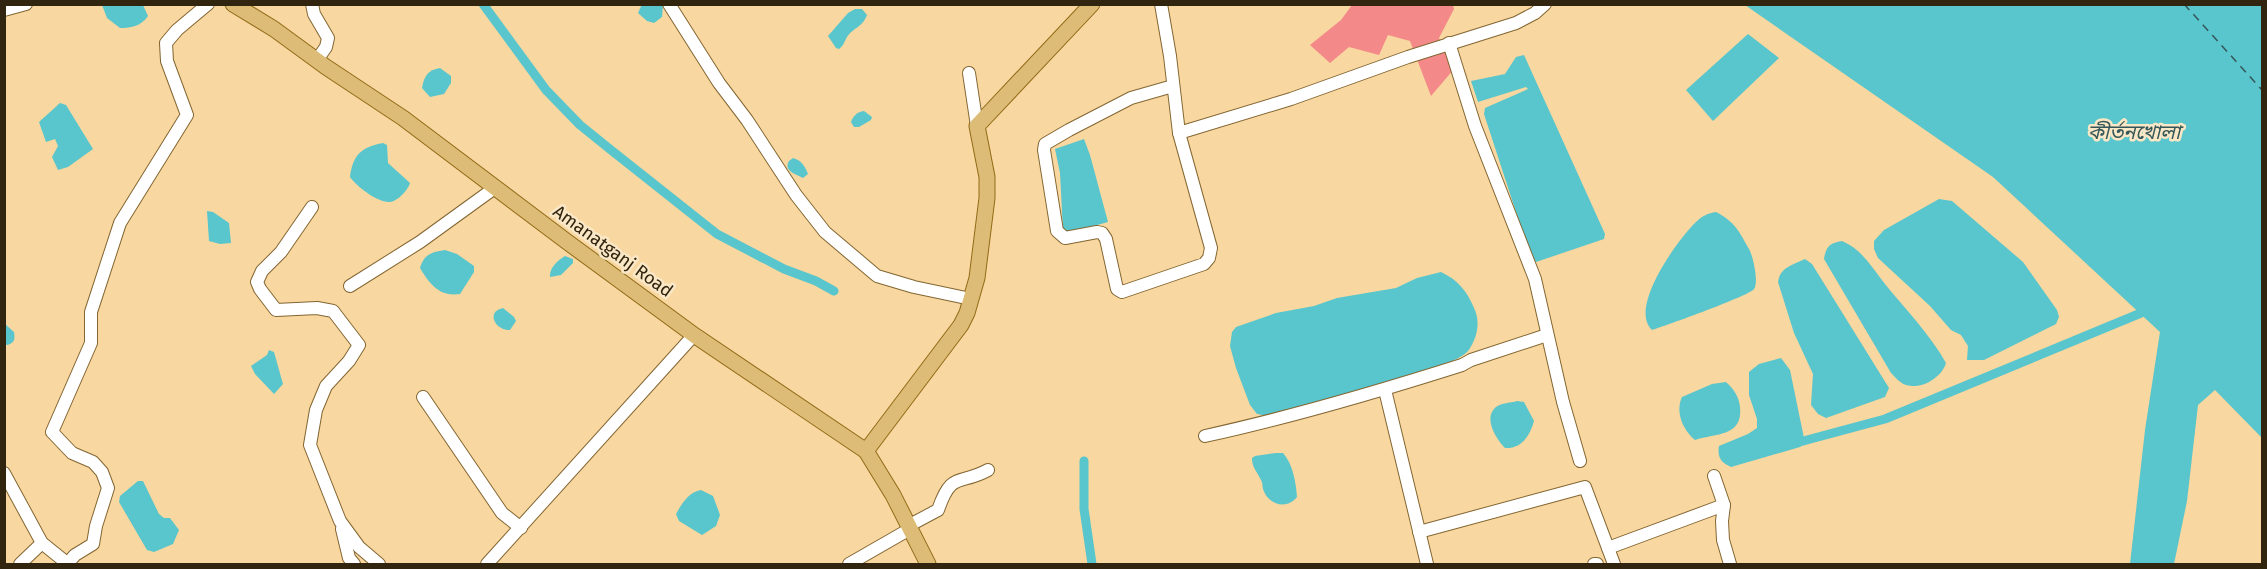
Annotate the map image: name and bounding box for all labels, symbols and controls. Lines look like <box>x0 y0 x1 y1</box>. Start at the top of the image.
water label: কীর্তনখোলা <box>2088 120 2184 144</box>
street label: Amanatganj Road <box>549 200 677 302</box>

